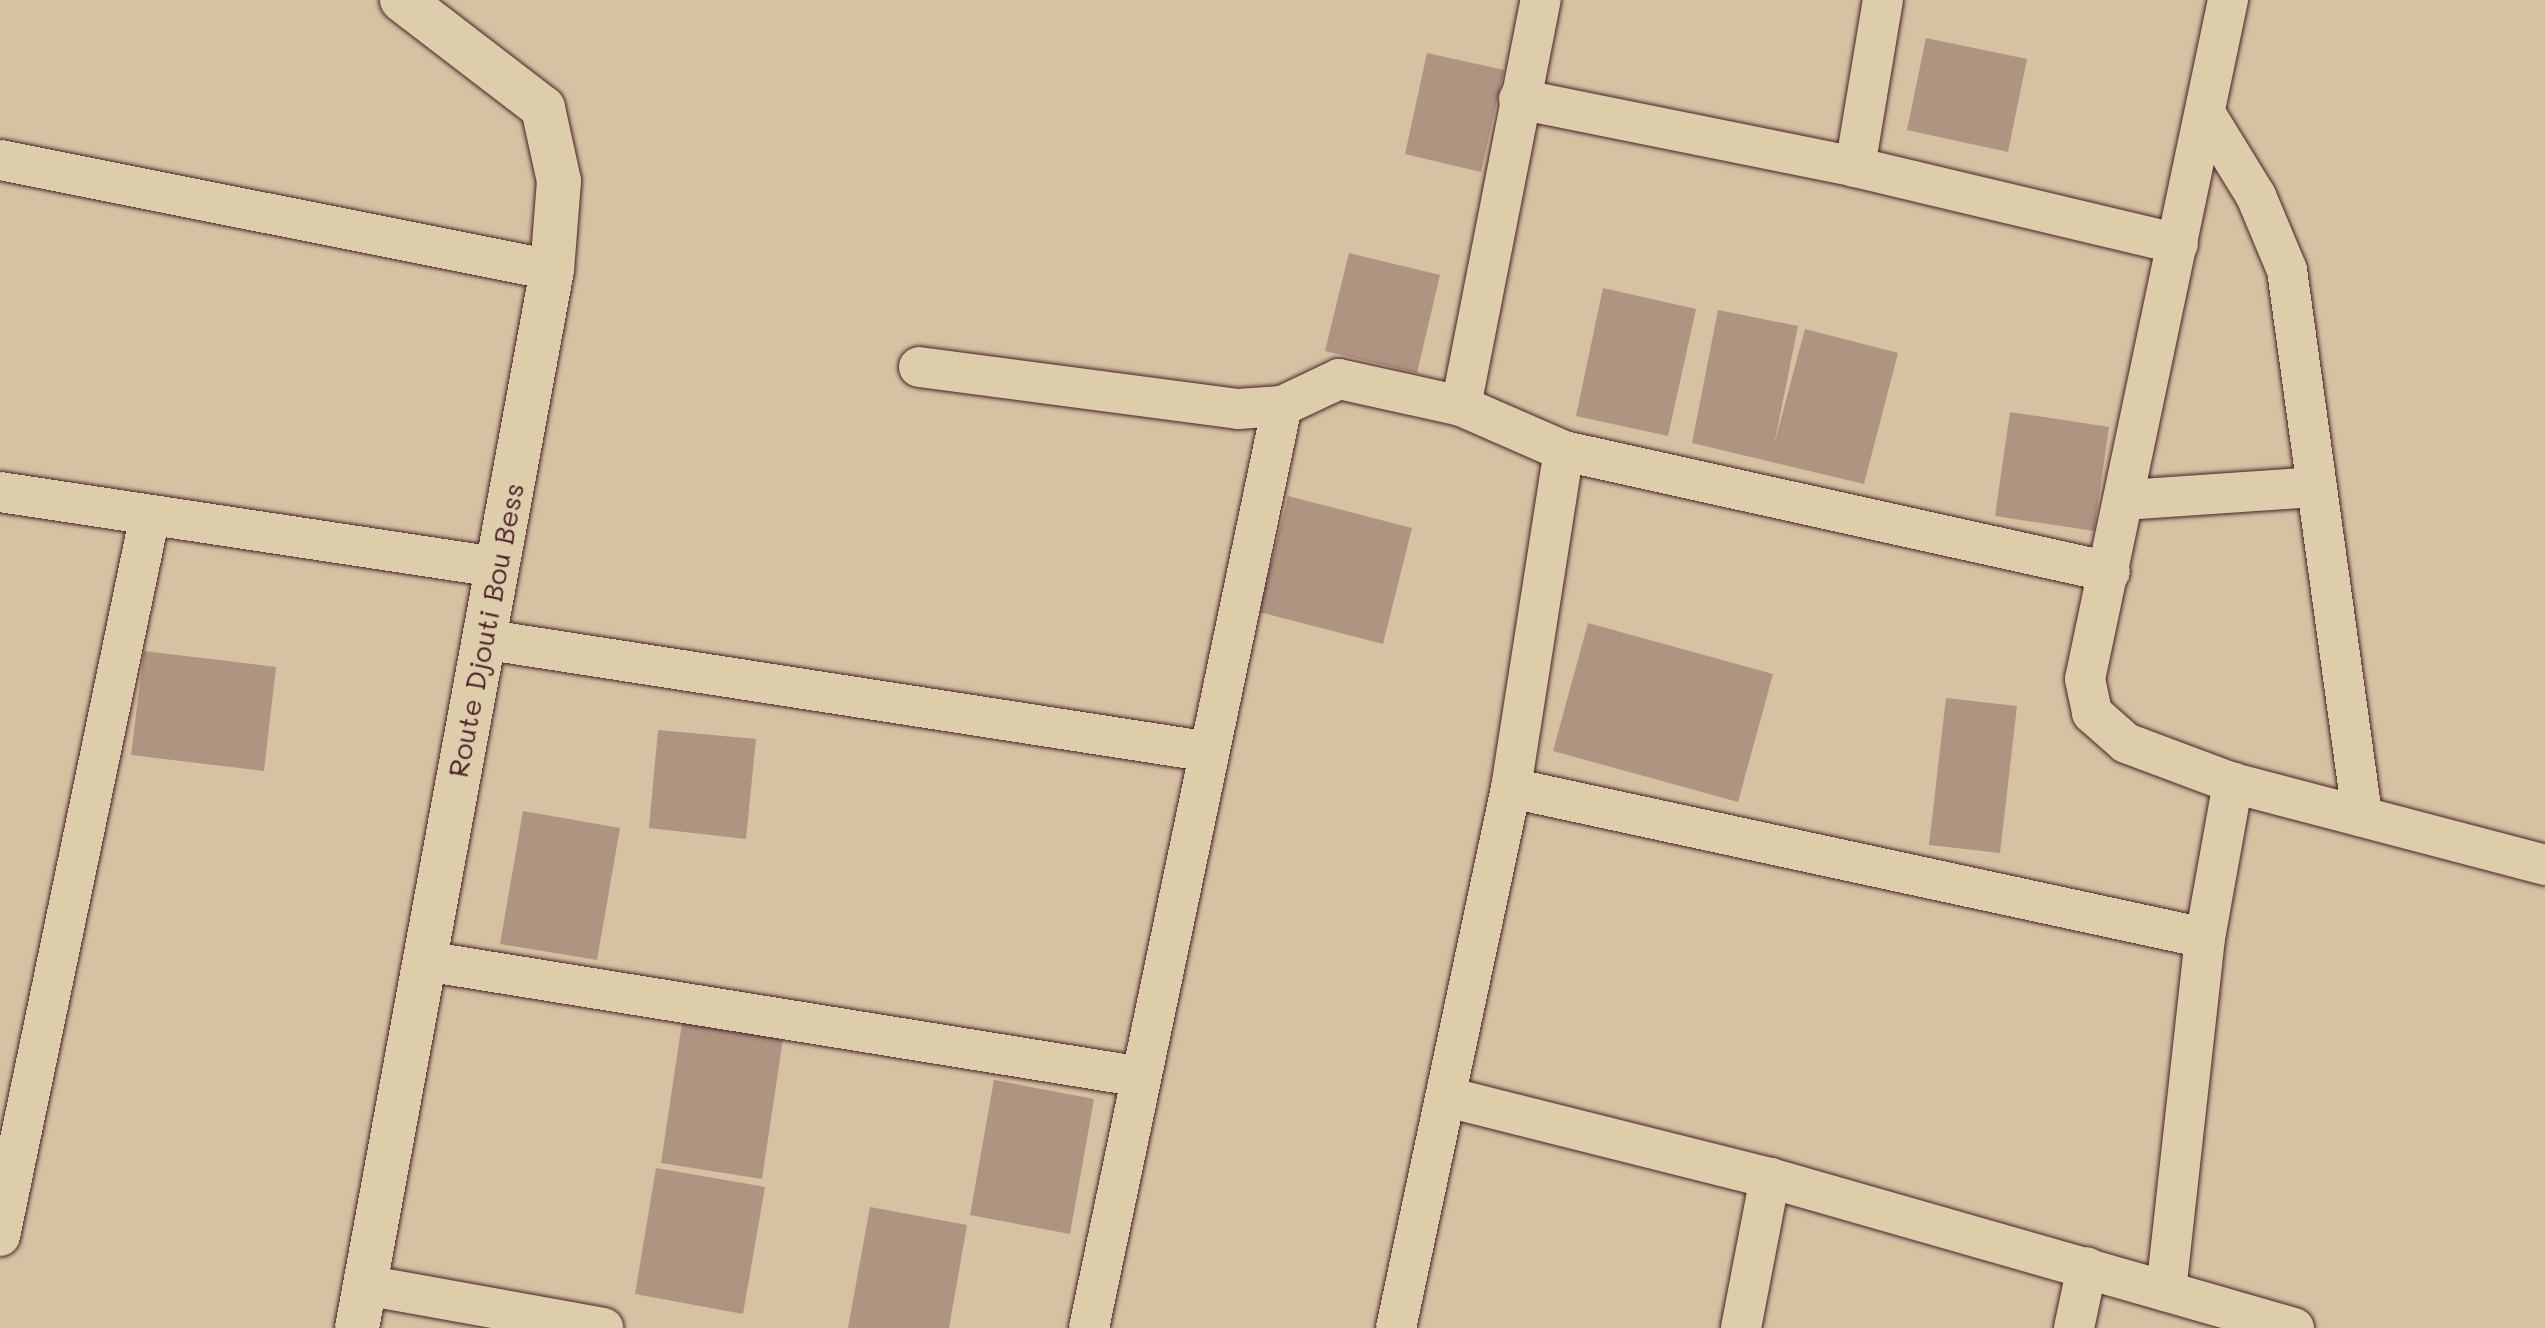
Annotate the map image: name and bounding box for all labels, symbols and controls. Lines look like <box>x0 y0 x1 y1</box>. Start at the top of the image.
street label: Route Djouti Bou Bess <box>440 480 530 780</box>

